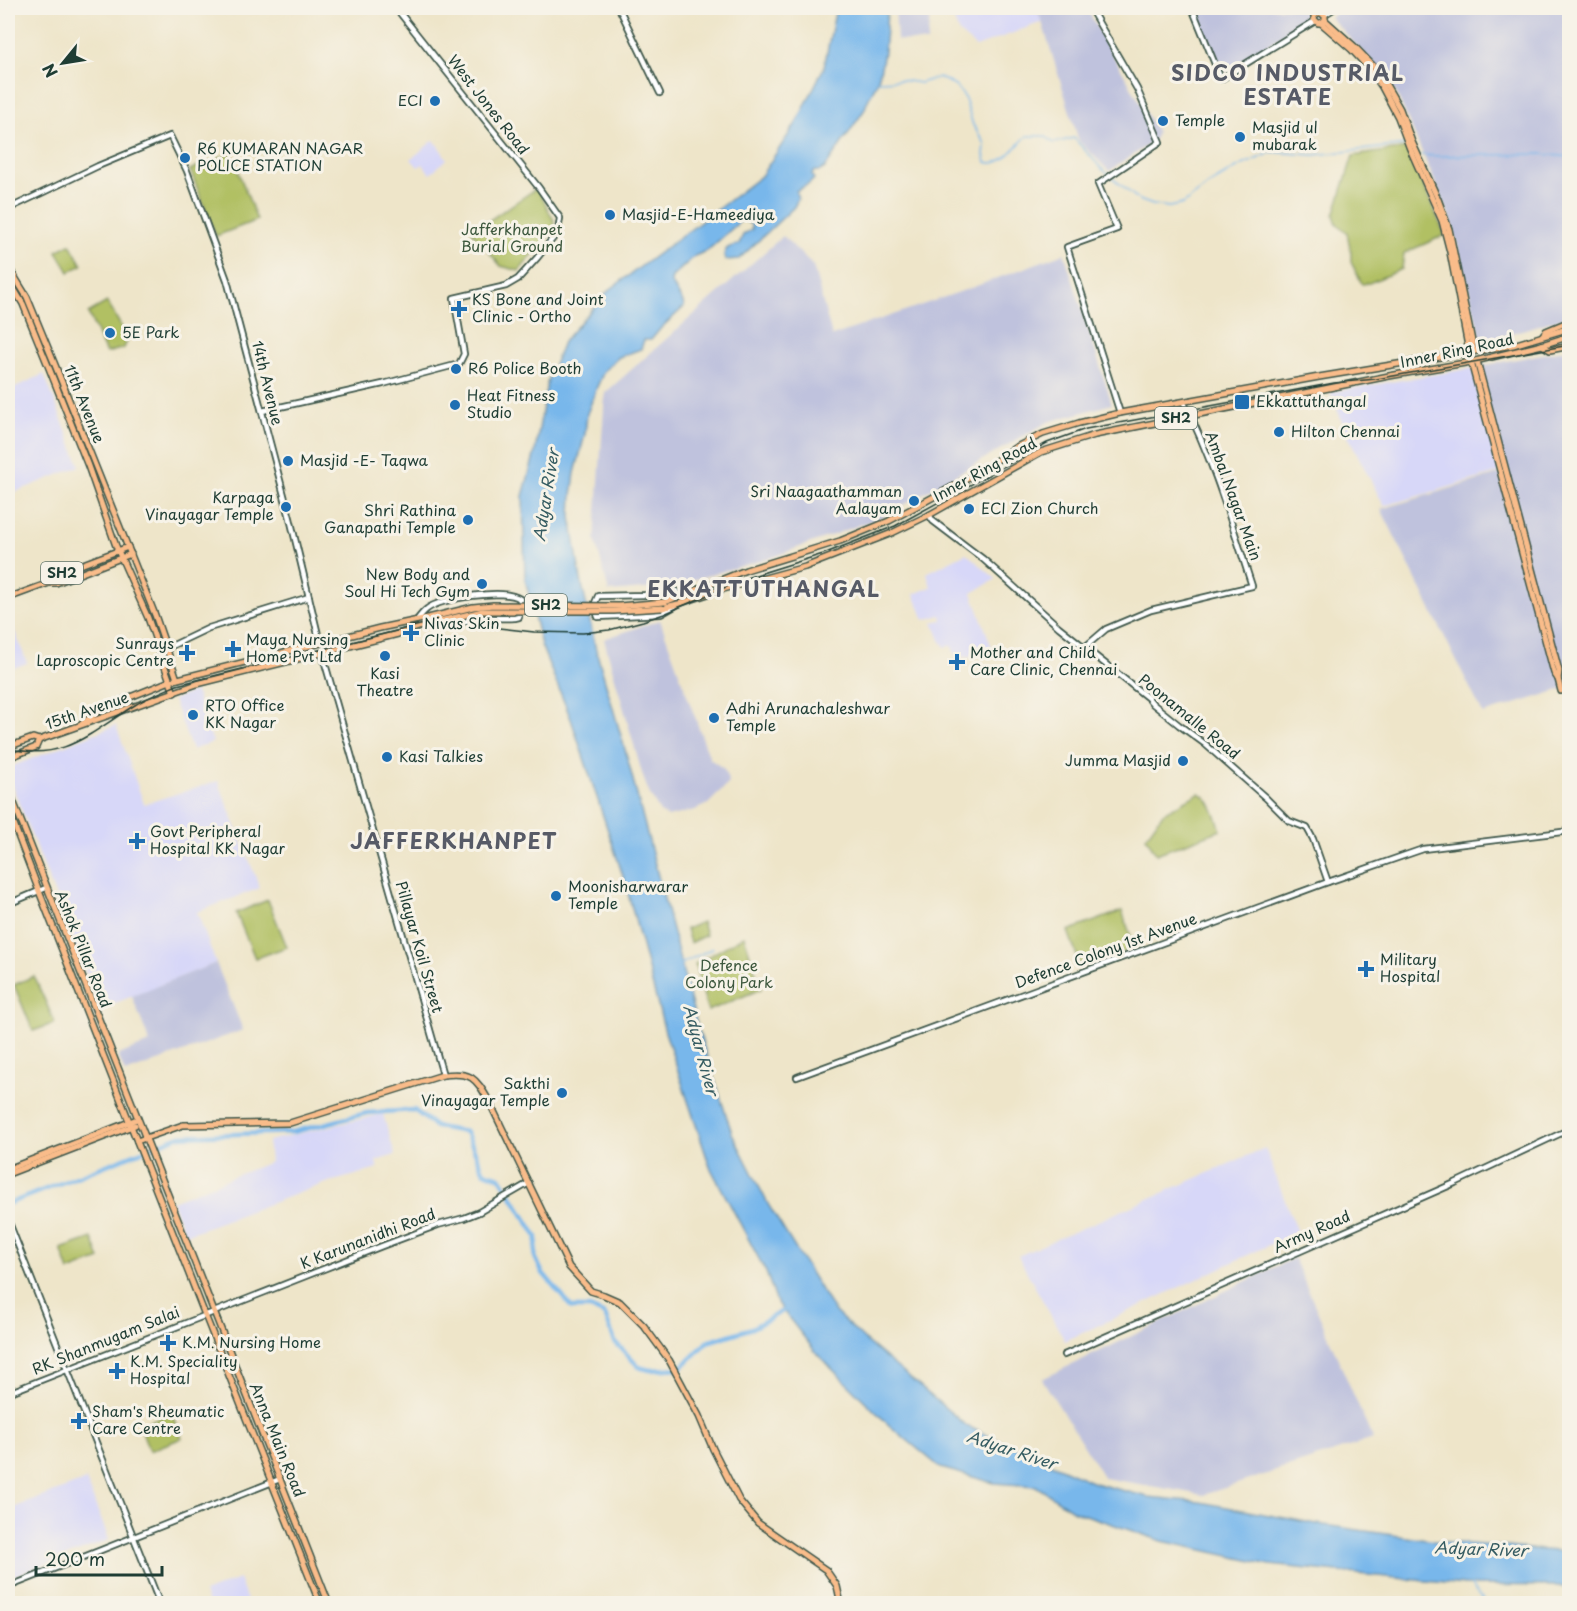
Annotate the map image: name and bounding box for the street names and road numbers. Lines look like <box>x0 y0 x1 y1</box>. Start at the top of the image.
street label: West Jones Road <box>443 49 536 159</box>
street label: Inner Ring Road <box>1398 326 1516 373</box>
street label: 14th Avenue <box>247 338 290 427</box>
street label: 11th Avenue <box>59 361 112 446</box>
road number: SH2 <box>1155 407 1197 429</box>
street label: Ambal Nagar Main <box>1200 428 1268 563</box>
street label: Inner Ring Road <box>928 431 1041 507</box>
road number: SH2 <box>41 562 83 584</box>
road number: SH2 <box>525 594 567 616</box>
street label: Poonamalle Road <box>1134 668 1246 764</box>
street label: 15th Avenue <box>42 685 131 735</box>
street label: Pillayar Koil Street <box>391 878 450 1015</box>
street label: Ashok Pillar Road <box>50 886 119 1011</box>
street label: Defence Colony 1st Avenue <box>1011 906 1200 993</box>
street label: K Karunanidhi Road <box>296 1201 438 1274</box>
street label: Army Road <box>1269 1203 1353 1258</box>
street label: RK Shanmugam Salai <box>28 1299 183 1380</box>
street label: Anna Main Road <box>245 1379 312 1500</box>

